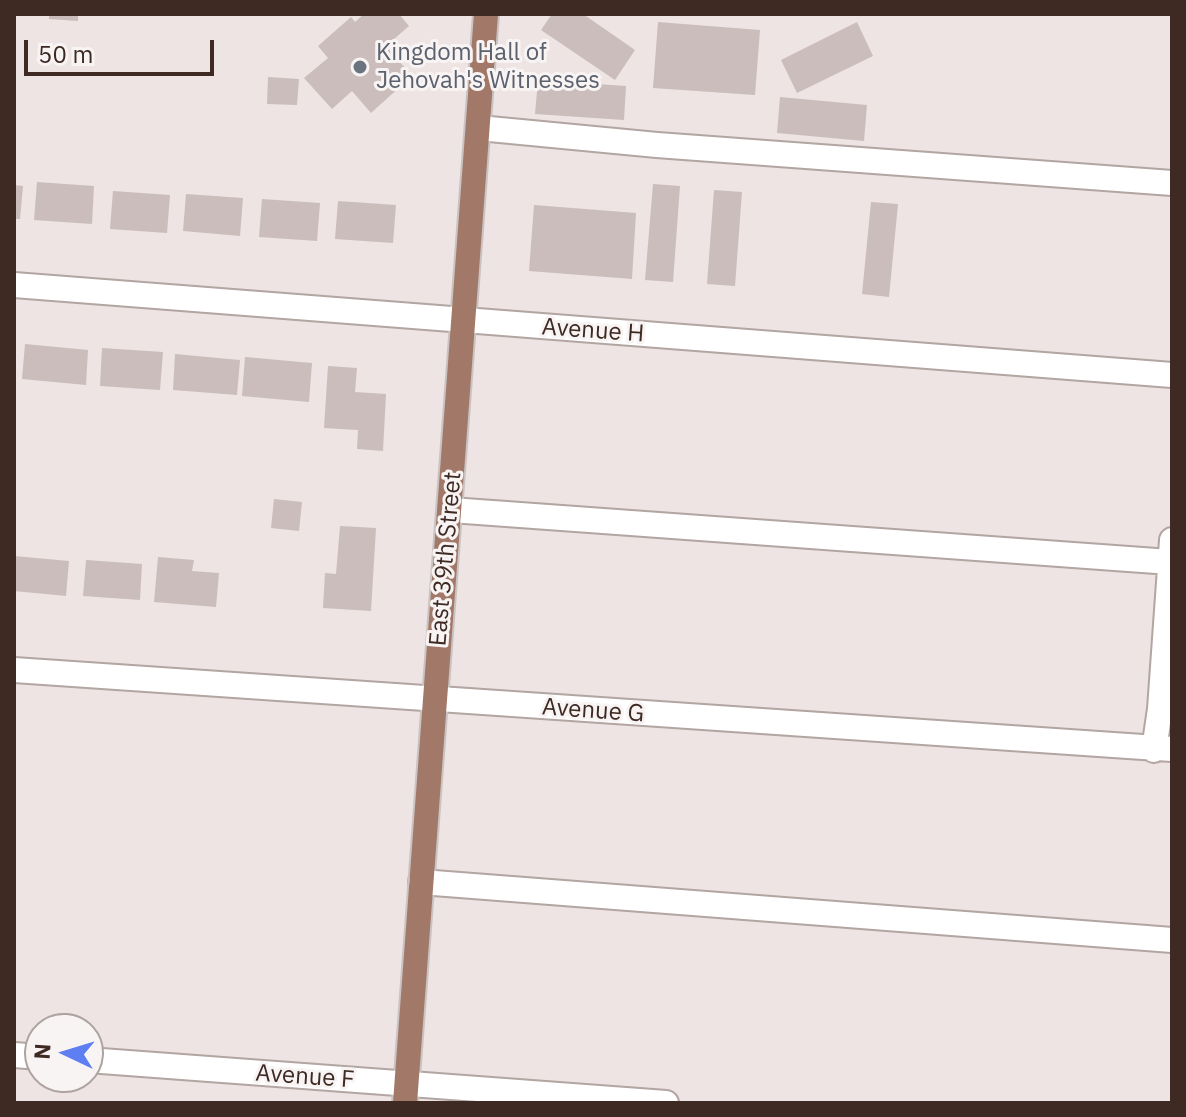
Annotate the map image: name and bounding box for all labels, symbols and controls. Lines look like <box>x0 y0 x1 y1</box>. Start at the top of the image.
scale bar <box>28 24 218 74</box>
text: 50 m <box>38 38 93 70</box>
place label: Kingdom Hall of Jehovah's Witnesses <box>376 39 600 95</box>
marker: Kingdom Hall of Jehovah's Witnesses <box>351 58 369 76</box>
street label: Avenue H <box>541 313 645 349</box>
street label: East 39th Street <box>424 471 468 647</box>
street label: Avenue G <box>541 693 645 729</box>
north arrow <box>24 1013 104 1093</box>
text: N <box>27 1042 57 1060</box>
street label: Avenue F <box>255 1059 355 1095</box>

